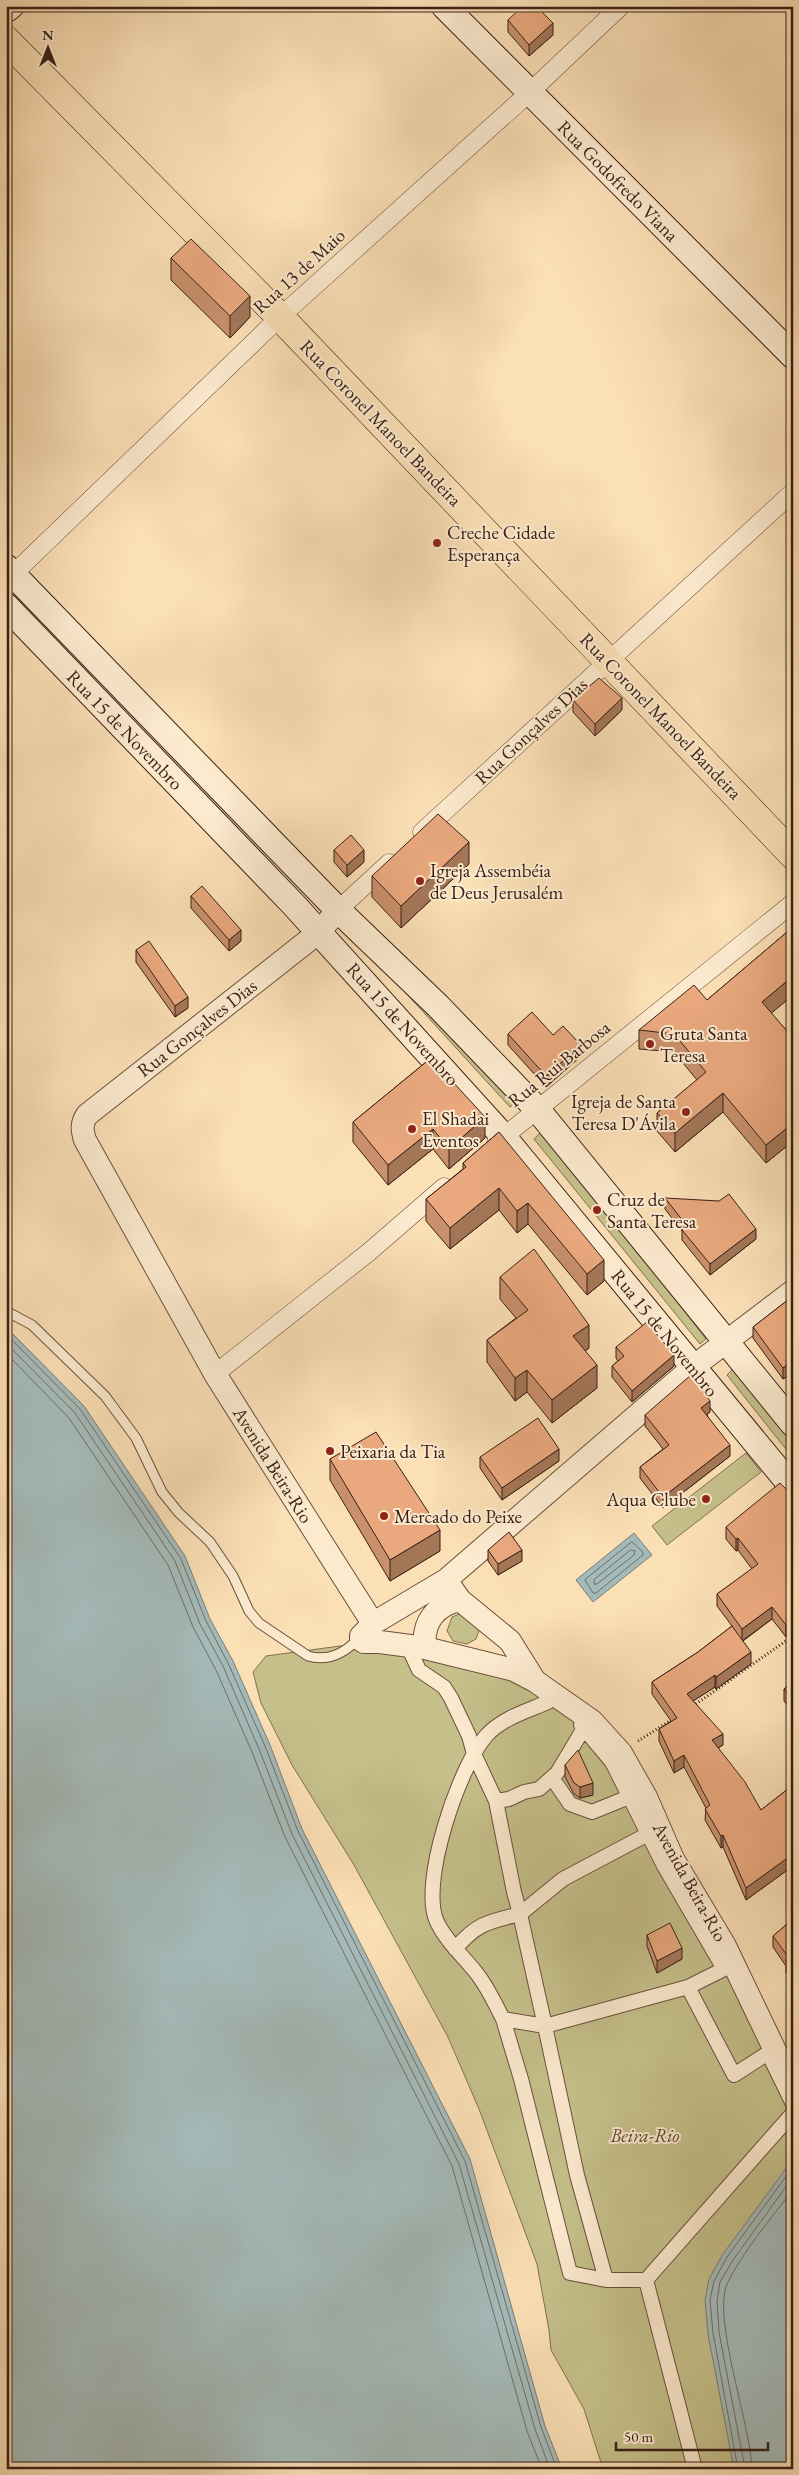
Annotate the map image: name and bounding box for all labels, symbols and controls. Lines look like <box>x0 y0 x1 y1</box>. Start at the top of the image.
north arrow <box>22 22 72 72</box>
text: N <box>42 26 54 44</box>
street label: Rua Godofredo Viana <box>552 115 684 247</box>
street label: Rua 13 de Maio <box>247 223 351 319</box>
street label: Rua Coronel Manoel Bandeira <box>294 334 468 512</box>
place label: Creche Cidade Esperança <box>447 520 555 567</box>
marker: Creche Cidade Esperança <box>431 537 443 549</box>
street label: Rua Coronel Manoel Bandeira <box>574 627 748 805</box>
street label: Rua 15 de Novembro <box>61 665 189 795</box>
street label: Rua Gonçalves Dias <box>469 672 593 790</box>
place label: Igreja Assembéia de Deus Jerusalém <box>430 858 563 905</box>
marker: Igreja Assembéia de Deus Jerusalém <box>414 875 426 887</box>
street label: Rua 15 de Novembro <box>341 957 465 1091</box>
street label: Rua Gonçalves Dias <box>132 973 262 1083</box>
street label: Rua Rui Barbosa <box>503 1015 616 1113</box>
place label: Gruta Santa Teresa <box>660 1021 748 1068</box>
marker: Gruta Santa Teresa <box>644 1038 656 1050</box>
place label: Igreja de Santa Teresa D'Ávila <box>571 1089 676 1136</box>
place label: El Shadai Eventos <box>422 1106 489 1153</box>
marker: Igreja de Santa Teresa D'Ávila <box>680 1106 692 1118</box>
marker: El Shadai Eventos <box>406 1123 418 1135</box>
place label: Cruz de Santa Teresa <box>607 1187 697 1234</box>
marker: Cruz de Santa Teresa <box>591 1204 603 1216</box>
street label: Rua 15 de Novembro <box>606 1264 724 1402</box>
street label: Avenida Beira-Rio <box>227 1401 319 1528</box>
place label: Peixaria da Tia <box>340 1439 446 1464</box>
marker: Peixaria da Tia <box>324 1445 336 1457</box>
place label: Aqua Clube <box>605 1487 696 1512</box>
marker: Aqua Clube <box>700 1493 712 1505</box>
place label: Mercado do Peixe <box>394 1504 522 1529</box>
marker: Mercado do Peixe <box>378 1510 390 1522</box>
street label: Avenida Beira-Rio <box>646 1817 733 1946</box>
park label: Beira-Rio <box>610 2123 680 2148</box>
scale bar <box>616 2420 769 2452</box>
text: 50 m <box>624 2427 653 2446</box>

